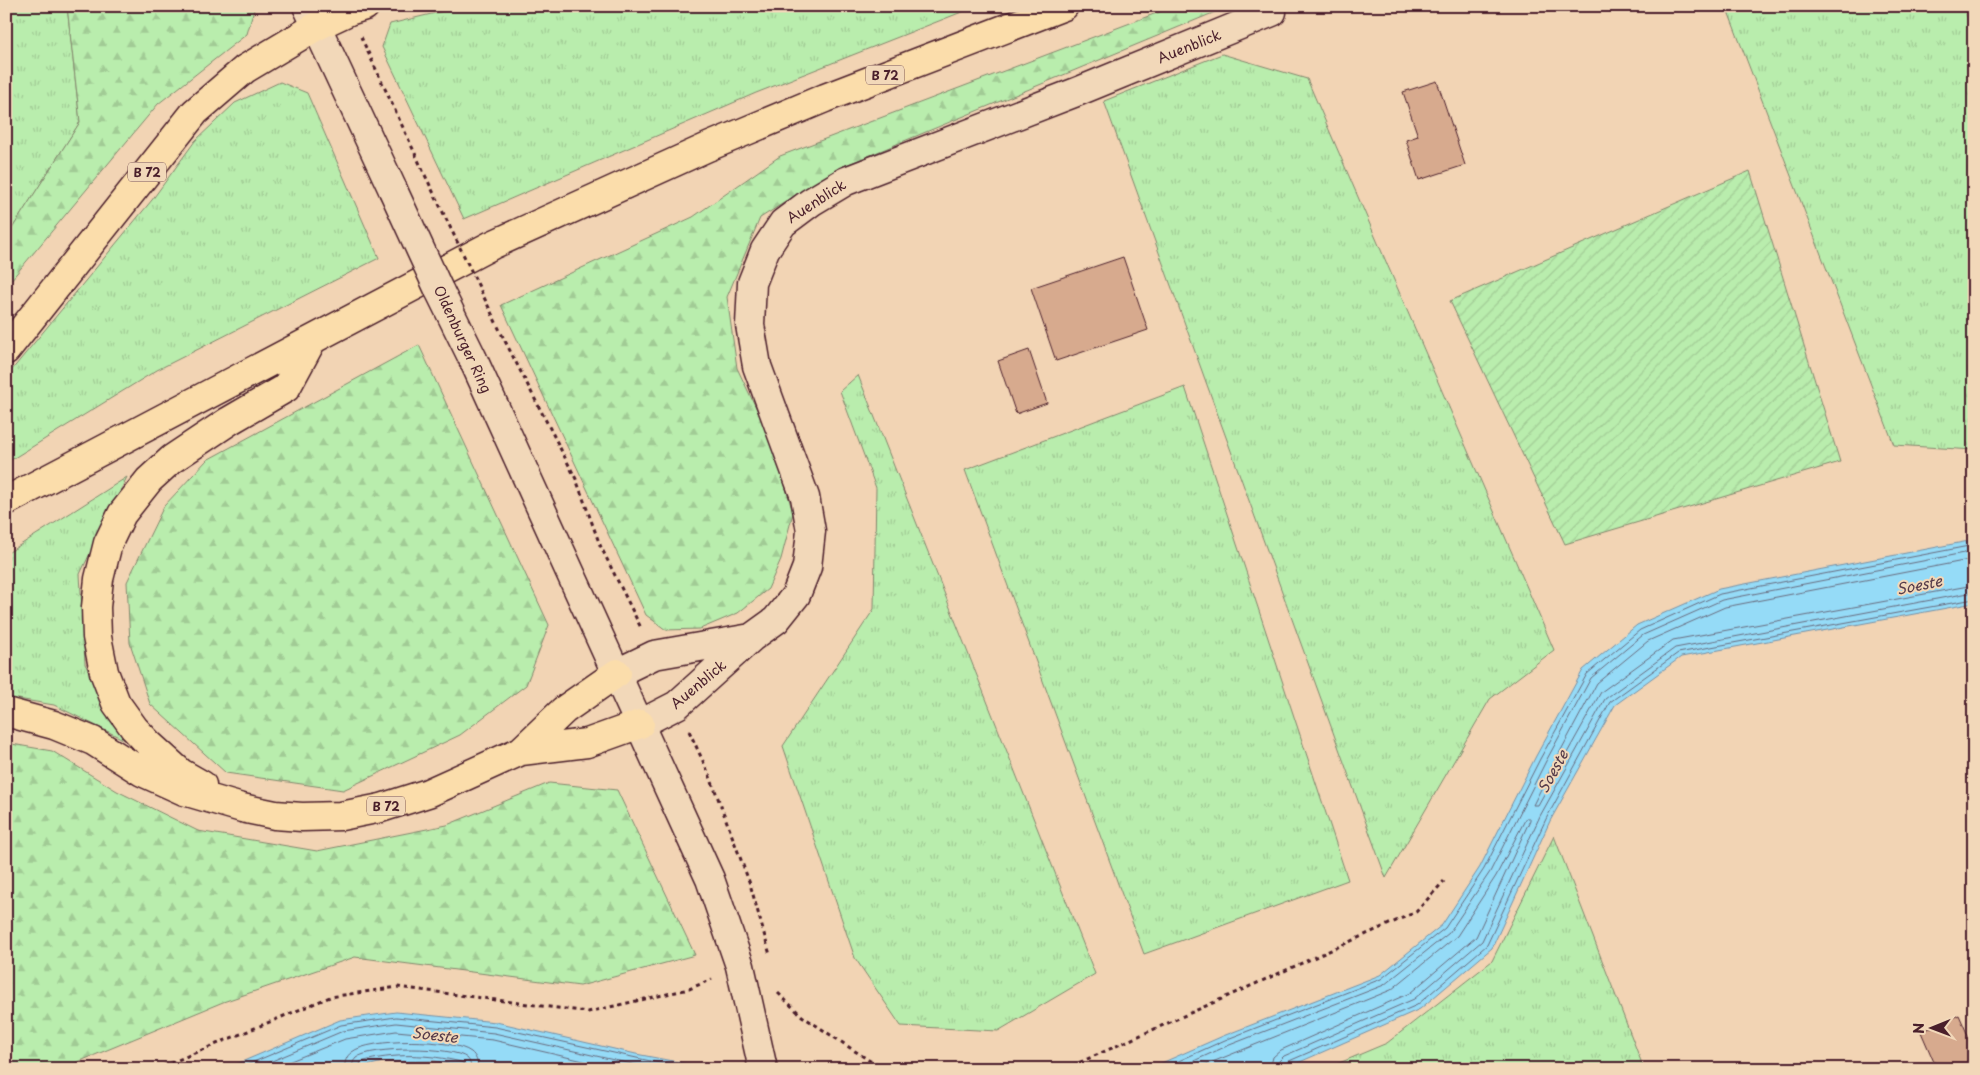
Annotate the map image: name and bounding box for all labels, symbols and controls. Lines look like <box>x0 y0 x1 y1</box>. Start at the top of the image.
street label: Auenblick <box>1154 24 1224 68</box>
road number: B 72 <box>866 66 904 84</box>
road number: B 72 <box>128 162 166 182</box>
street label: Auenblick <box>782 174 850 228</box>
street label: Oldenburger Ring <box>429 282 497 396</box>
water label: Soeste <box>1894 568 1945 600</box>
street label: Auenblick <box>666 654 731 714</box>
water label: Soeste <box>1531 744 1574 797</box>
road number: B 72 <box>367 796 405 816</box>
north arrow <box>1908 1002 1958 1052</box>
water label: Soeste <box>411 1020 460 1048</box>
text: N <box>1908 1023 1929 1034</box>

